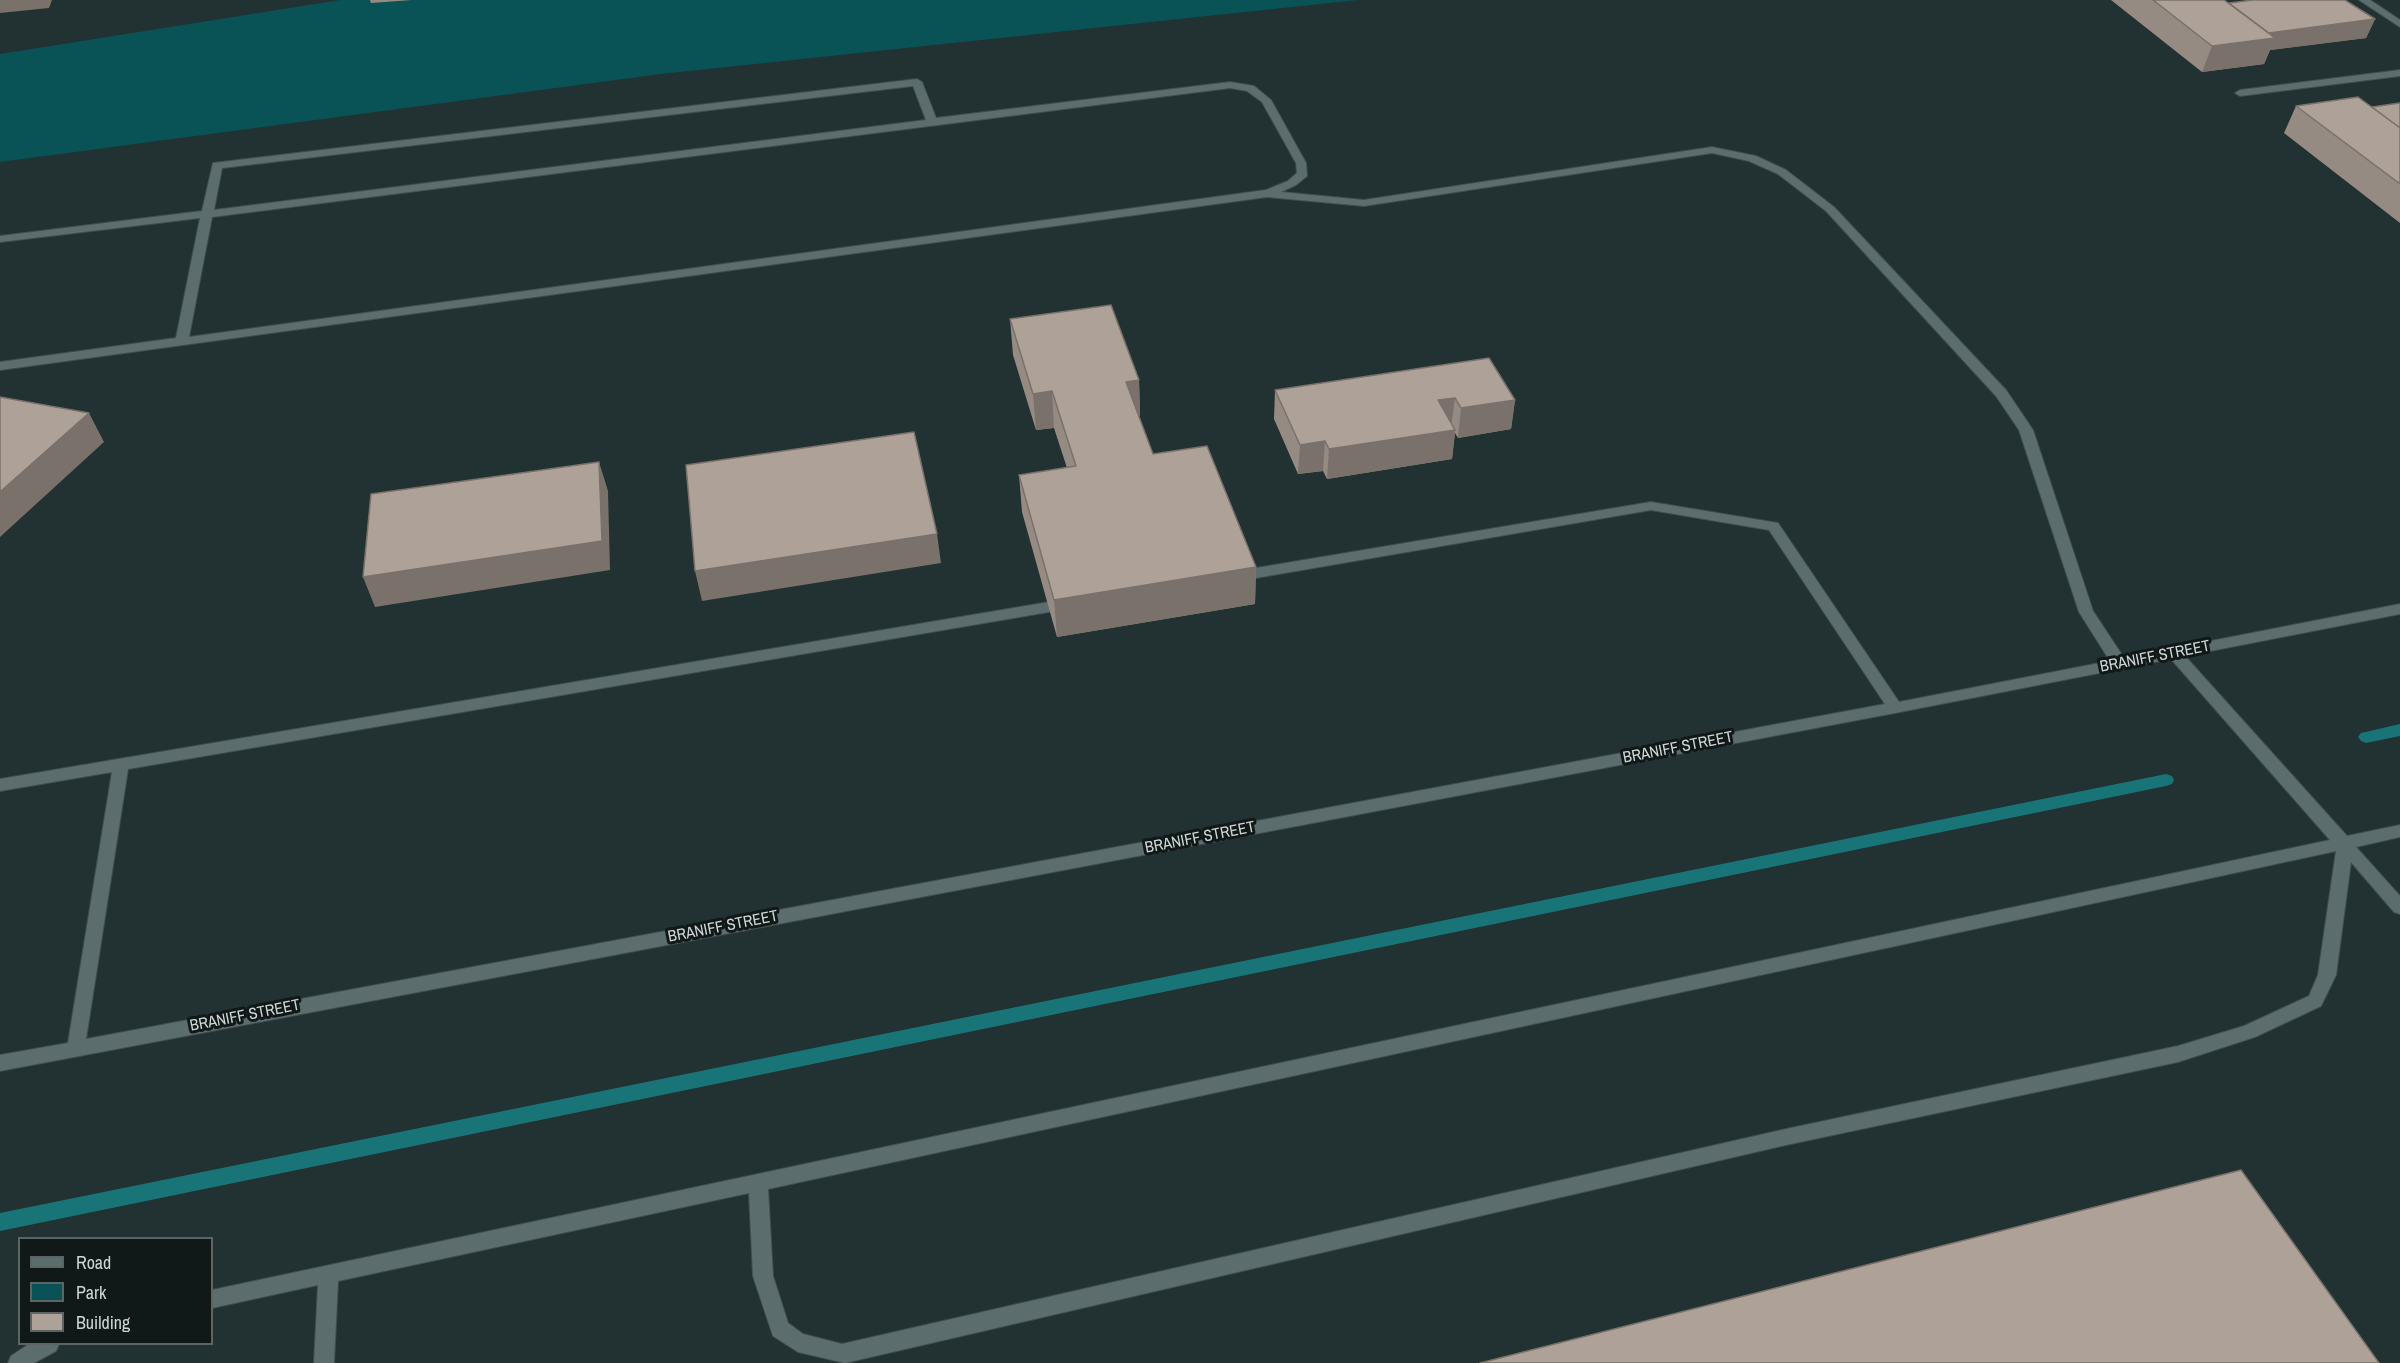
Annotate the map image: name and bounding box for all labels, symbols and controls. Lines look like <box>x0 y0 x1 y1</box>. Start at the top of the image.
street label: BRANIFF STREET <box>2098 637 2212 677</box>
street label: BRANIFF STREET <box>1621 728 1735 768</box>
street label: BRANIFF STREET <box>1143 818 1257 858</box>
street label: BRANIFF STREET <box>666 907 780 947</box>
street label: BRANIFF STREET <box>188 996 302 1036</box>
legend <box>18 1237 213 1345</box>
text: Road <box>76 1250 111 1275</box>
text: Park <box>76 1280 106 1305</box>
text: Building <box>76 1310 130 1335</box>

